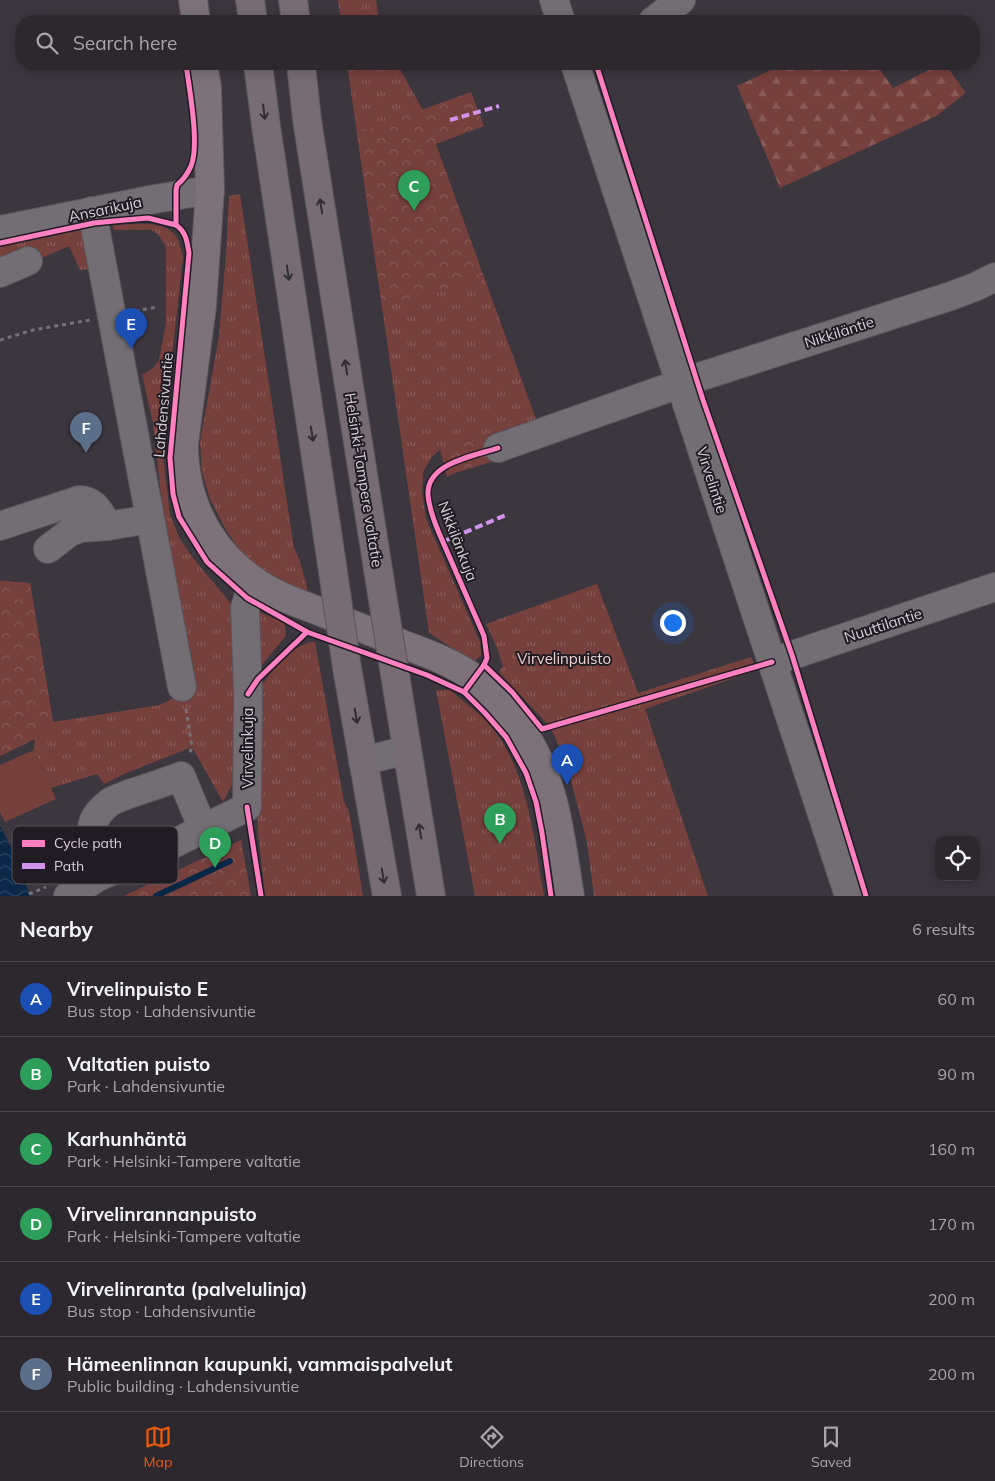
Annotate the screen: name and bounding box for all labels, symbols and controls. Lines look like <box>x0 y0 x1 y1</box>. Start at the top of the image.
search box <box>15 15 980 70</box>
icon: search <box>33 29 61 57</box>
text: Search here <box>73 31 177 55</box>
one-way arrow <box>259 104 269 120</box>
pin: C <box>398 170 430 211</box>
street label: Ansarikuja <box>67 192 143 226</box>
one-way arrow <box>316 199 326 215</box>
one-way arrow <box>283 265 293 281</box>
pin: E <box>115 308 147 349</box>
street label: Nikkiläntie <box>802 312 876 352</box>
street label: Lahdensivuntie <box>149 352 177 458</box>
one-way arrow <box>341 359 351 375</box>
street label: Helsinki-Tampere valtatie <box>341 391 387 569</box>
pin: F <box>70 412 102 453</box>
one-way arrow <box>307 425 317 441</box>
street label: Virvelintie <box>692 444 732 516</box>
street label: Nikkilänkuja <box>434 498 482 584</box>
street label: Nuuttilantie <box>842 603 924 647</box>
your location <box>660 610 686 636</box>
park label: Virvelinpuisto <box>517 649 611 668</box>
one-way arrow <box>351 707 361 723</box>
street label: Virvelinkuja <box>238 708 257 788</box>
pin: A <box>551 744 583 785</box>
pin: B <box>484 803 516 844</box>
one-way arrow <box>415 823 425 839</box>
legend <box>12 826 178 884</box>
pin: D <box>199 827 231 868</box>
text: Cycle path <box>54 834 122 852</box>
map controls <box>935 836 980 881</box>
button: locate <box>935 836 980 881</box>
text: Path <box>54 857 84 875</box>
one-way arrow <box>379 867 389 883</box>
text: Nearby <box>20 916 93 942</box>
text: 6 results <box>912 919 975 939</box>
text: Virvelinpuisto E <box>67 977 208 1001</box>
text: A <box>30 989 42 1009</box>
text: 60 m <box>938 989 975 1009</box>
text: Bus stop · Lahdensivuntie <box>67 1001 256 1021</box>
text: Valtatien puisto <box>67 1052 210 1076</box>
text: B <box>30 1064 42 1084</box>
text: 90 m <box>938 1064 975 1084</box>
text: Park · Lahdensivuntie <box>67 1076 225 1096</box>
text: Karhunhäntä <box>67 1127 187 1151</box>
text: C <box>31 1139 41 1159</box>
text: 160 m <box>928 1139 975 1159</box>
text: Park · Helsinki-Tampere valtatie <box>67 1151 301 1171</box>
text: Virvelinrannanpuisto <box>67 1202 257 1226</box>
text: D <box>30 1214 42 1234</box>
text: 170 m <box>928 1214 975 1234</box>
text: Park · Helsinki-Tampere valtatie <box>67 1226 301 1246</box>
text: Virvelinranta (palvelulinja) <box>67 1277 307 1301</box>
text: E <box>31 1289 41 1309</box>
text: 200 m <box>928 1289 975 1309</box>
text: Bus stop · Lahdensivuntie <box>67 1301 256 1321</box>
text: Hämeenlinnan kaupunki, vammaispalvelut <box>67 1352 452 1376</box>
text: F <box>31 1364 41 1384</box>
text: 200 m <box>928 1364 975 1384</box>
text: Public building · Lahdensivuntie <box>67 1376 299 1396</box>
tab: Map <box>144 1423 172 1471</box>
tab: Directions <box>459 1423 524 1471</box>
tab: Saved <box>811 1423 851 1471</box>

